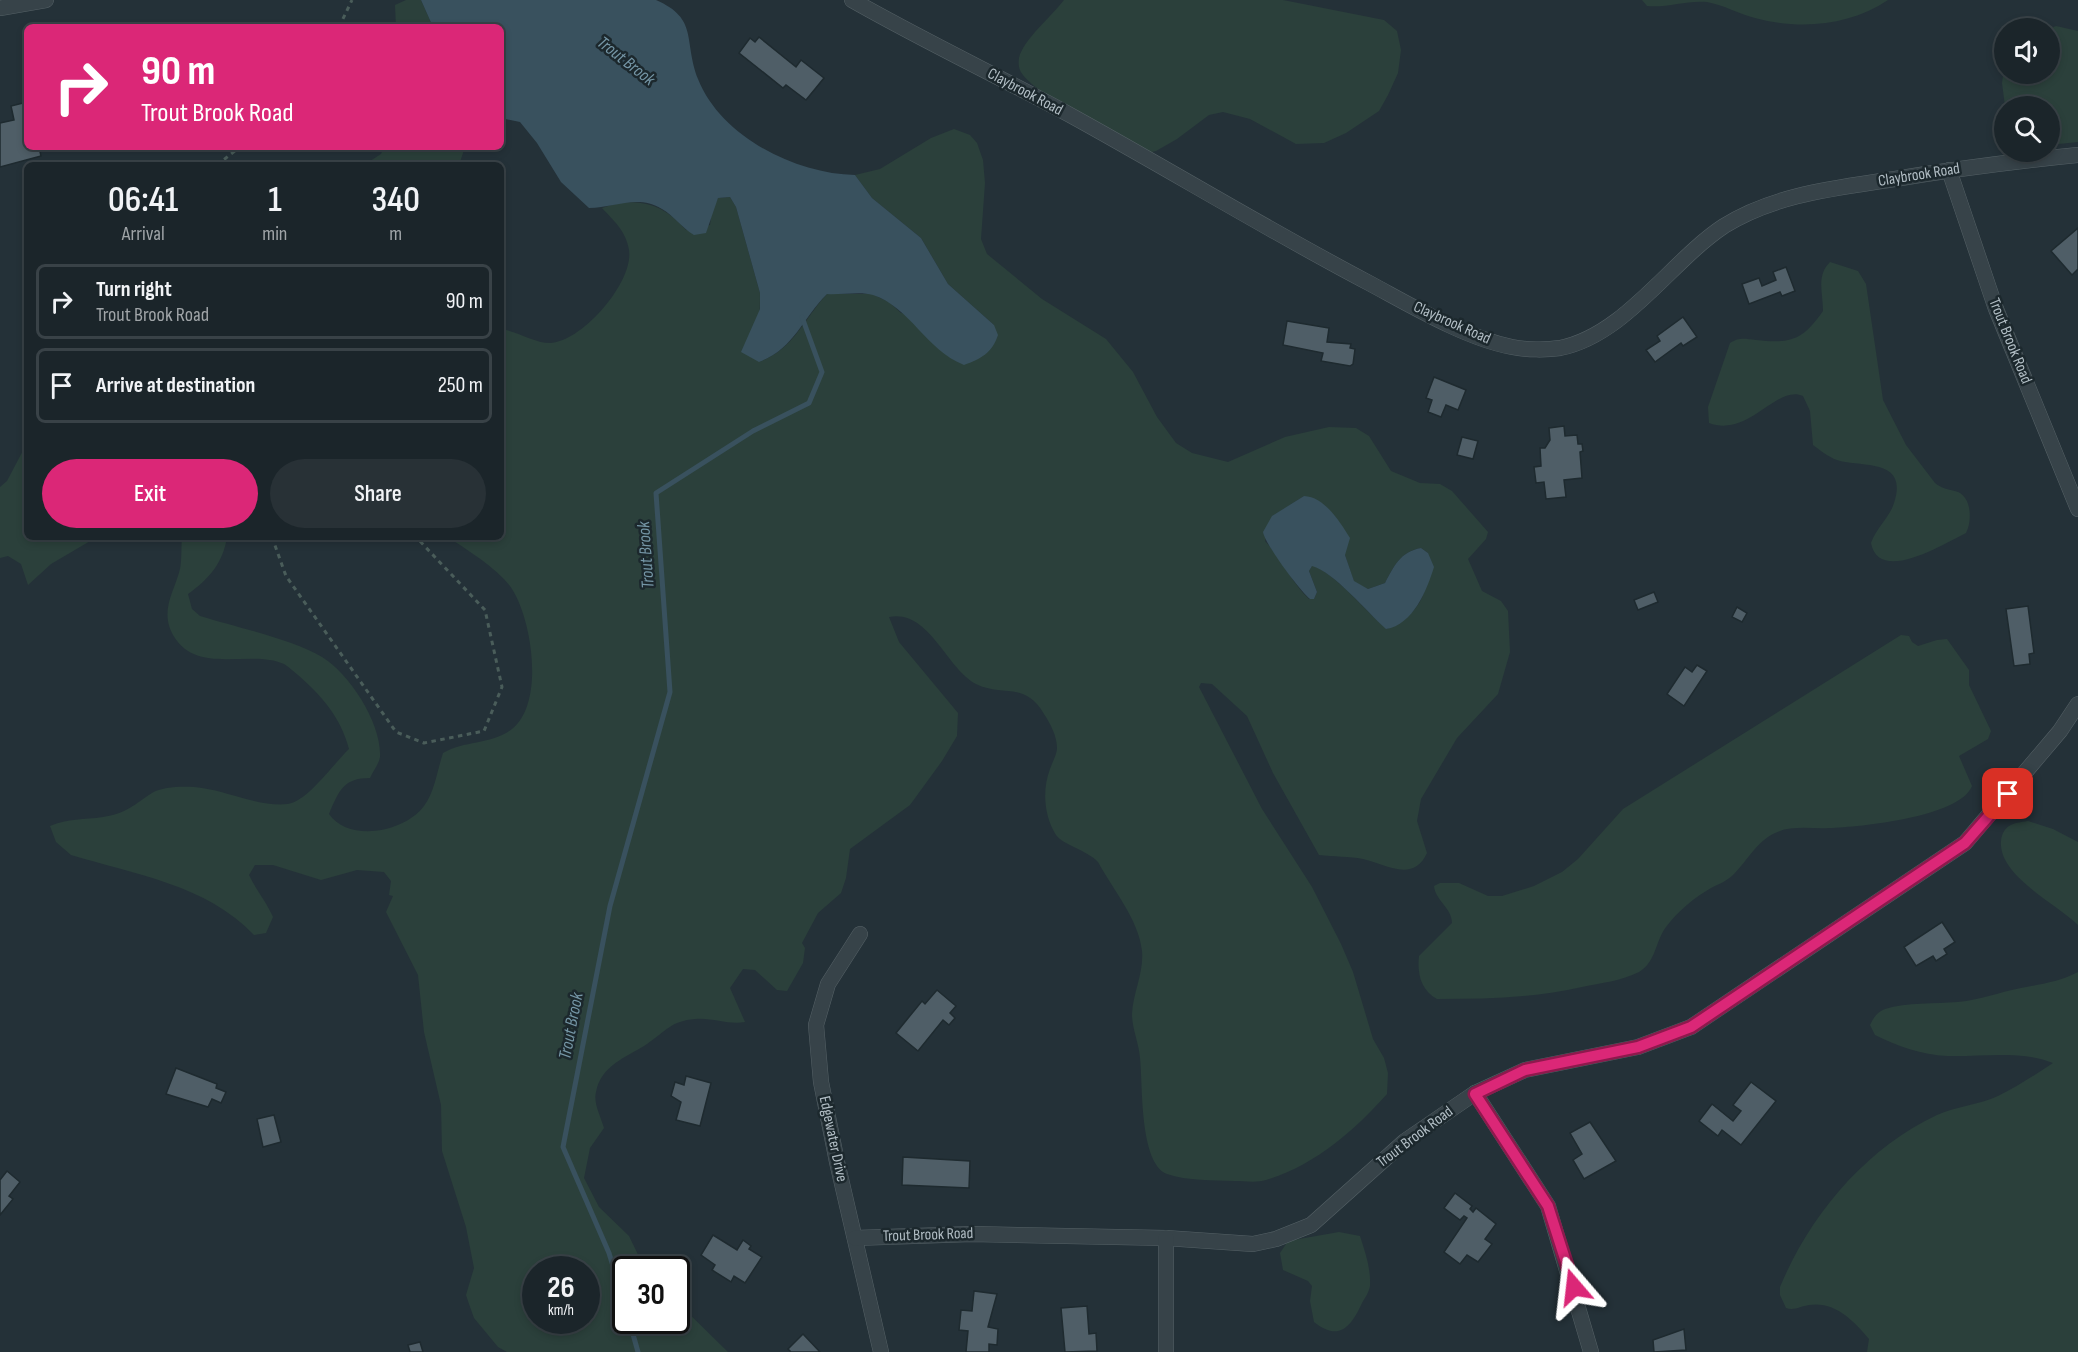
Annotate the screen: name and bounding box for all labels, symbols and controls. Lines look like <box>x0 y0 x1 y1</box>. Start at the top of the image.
map controls <box>1994 18 2060 162</box>
button: sound <box>1994 18 2060 84</box>
water label: Trout Brook <box>593 32 660 91</box>
text: 90 m <box>141 46 215 97</box>
icon: right <box>42 48 120 126</box>
street label: Claybrook Road <box>984 64 1066 120</box>
button: search <box>1994 96 2060 162</box>
text: Trout Brook Road <box>141 97 294 129</box>
street label: Claybrook Road <box>1877 159 1961 191</box>
text: 06:41 <box>108 179 178 222</box>
text: 1 <box>268 179 282 222</box>
text: 340 <box>371 179 420 222</box>
text: Arrival <box>122 222 165 246</box>
text: min <box>262 222 287 246</box>
text: m <box>389 222 402 246</box>
text: Turn right <box>96 276 172 303</box>
icon: right <box>45 285 78 318</box>
text: 90 m <box>446 288 483 315</box>
street label: Trout Brook Road <box>1984 296 2036 386</box>
street label: Claybrook Road <box>1410 298 1494 348</box>
text: Trout Brook Road <box>96 303 209 327</box>
icon: arrive <box>45 369 78 402</box>
text: Arrive at destination <box>96 372 255 399</box>
text: 250 m <box>438 372 483 399</box>
button: Exit <box>42 459 258 528</box>
button: Share <box>270 459 486 528</box>
water label: Trout Brook <box>633 519 659 589</box>
pin <box>1982 768 2033 819</box>
icon: arrive <box>1991 777 2024 810</box>
water label: Trout Brook <box>554 990 588 1061</box>
street label: Edgewater Drive <box>815 1094 851 1184</box>
street label: Trout Brook Road <box>1373 1102 1457 1172</box>
street label: Trout Brook Road <box>882 1224 974 1246</box>
position arrow <box>1542 1255 1606 1319</box>
speed limit sign: 30 <box>612 1256 690 1334</box>
text: 26 <box>547 1270 575 1306</box>
text: km/h <box>548 1301 574 1320</box>

